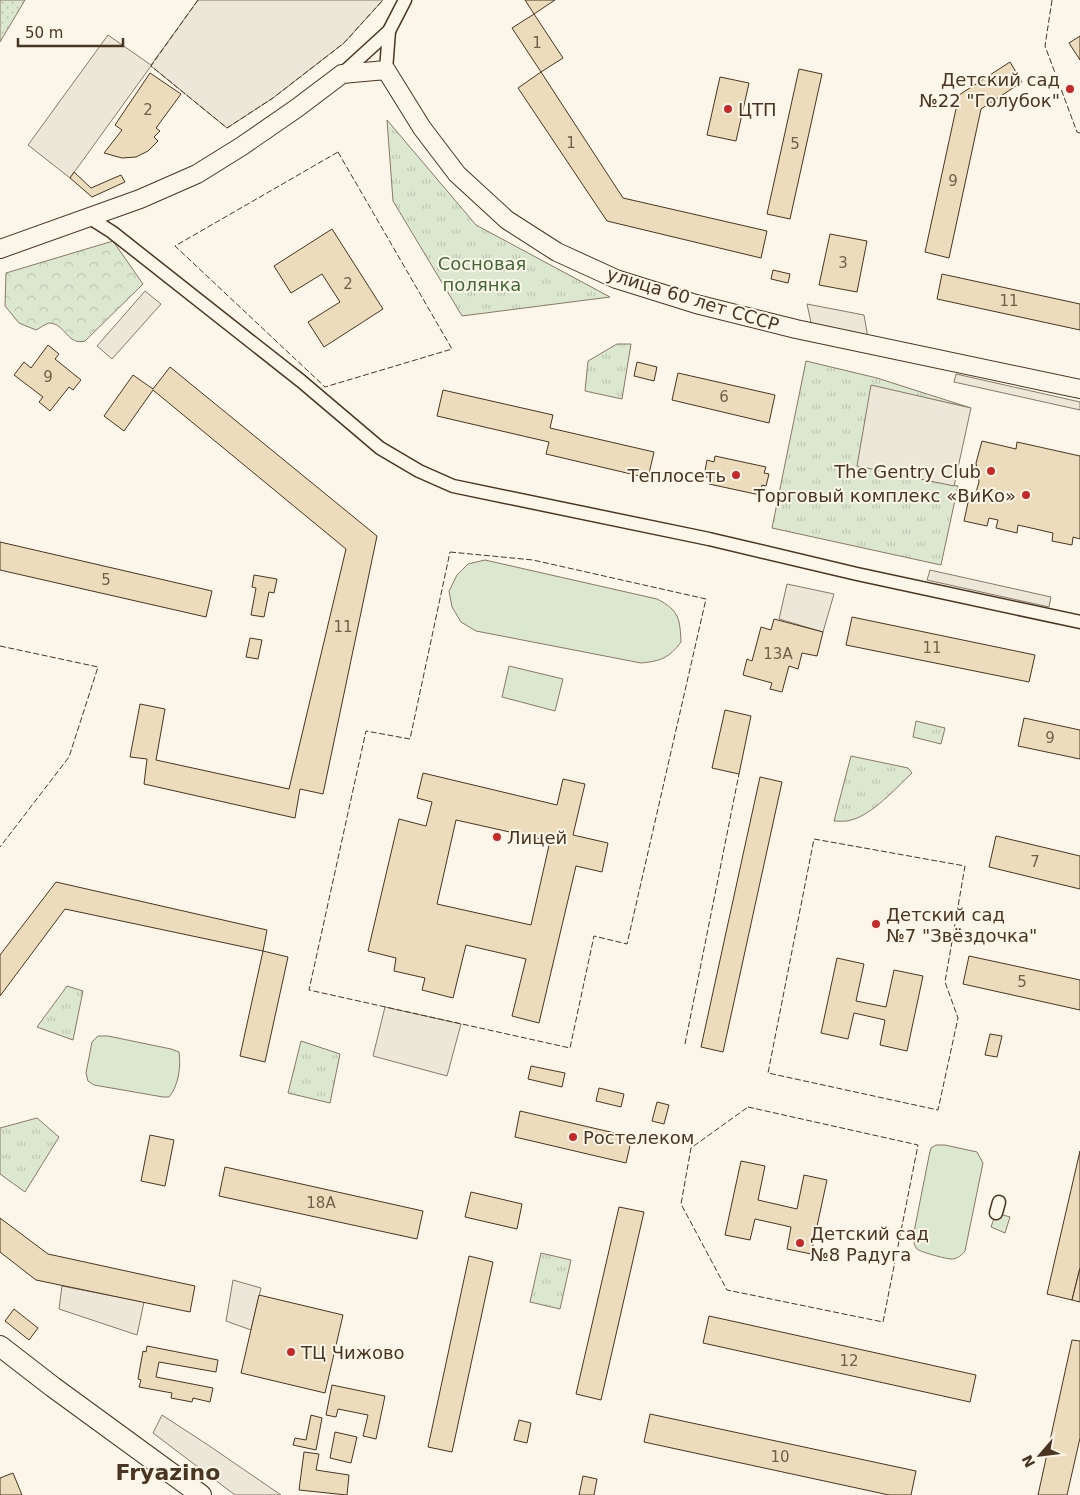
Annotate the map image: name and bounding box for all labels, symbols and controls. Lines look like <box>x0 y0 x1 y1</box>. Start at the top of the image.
scale bar <box>18 15 122 47</box>
text: 50 m <box>25 24 63 42</box>
house number: 1 <box>532 34 542 52</box>
place label: Детский сад №22 "Голубок" <box>919 69 1060 111</box>
marker: Детский сад №22 "Голубок" <box>1064 83 1076 95</box>
place label: ЦТП <box>738 99 777 120</box>
house number: 2 <box>143 101 153 119</box>
marker: ЦТП <box>722 103 734 115</box>
house number: 1 <box>566 134 576 152</box>
house number: 5 <box>790 135 800 153</box>
house number: 9 <box>948 172 958 190</box>
park label: Сосновая полянка <box>438 253 526 295</box>
house number: 3 <box>838 254 848 272</box>
street label: улица 60 лет СССР <box>604 263 782 335</box>
house number: 2 <box>343 275 353 293</box>
house number: 11 <box>999 292 1019 310</box>
house number: 9 <box>43 368 53 386</box>
house number: 6 <box>719 388 729 406</box>
place label: The Gentry Club <box>833 461 981 482</box>
place label: Теплосеть <box>627 465 726 486</box>
marker: The Gentry Club <box>985 465 997 477</box>
marker: Теплосеть <box>730 469 742 481</box>
place label: Торговый комплекс «ВиКо» <box>753 485 1016 506</box>
marker: Торговый комплекс «ВиКо» <box>1020 489 1032 501</box>
house number: 5 <box>101 571 111 589</box>
house number: 11 <box>333 618 353 636</box>
house number: 11 <box>922 639 942 657</box>
house number: 13А <box>763 645 793 663</box>
house number: 9 <box>1045 729 1055 747</box>
place label: Лицей <box>507 827 567 848</box>
marker: Лицей <box>491 831 503 843</box>
house number: 7 <box>1030 853 1040 871</box>
place label: Детский сад №7 "Звёздочка" <box>886 904 1037 946</box>
marker: Детский сад №7 "Звёздочка" <box>870 918 882 930</box>
house number: 5 <box>1017 973 1027 991</box>
place label: Ростелеком <box>583 1127 694 1148</box>
marker: Ростелеком <box>567 1131 579 1143</box>
house number: 18А <box>306 1194 336 1212</box>
place label: Детский сад №8 Радуга <box>810 1223 929 1265</box>
marker: Детский сад №8 Радуга <box>794 1237 806 1249</box>
place label: ТЦ Чижово <box>300 1342 405 1363</box>
marker: ТЦ Чижово <box>285 1346 297 1358</box>
house number: 12 <box>839 1352 859 1370</box>
north arrow <box>1015 1430 1065 1480</box>
house number: 10 <box>770 1448 790 1466</box>
text: N <box>1019 1452 1038 1470</box>
district label: Fryazino <box>116 1460 220 1485</box>

